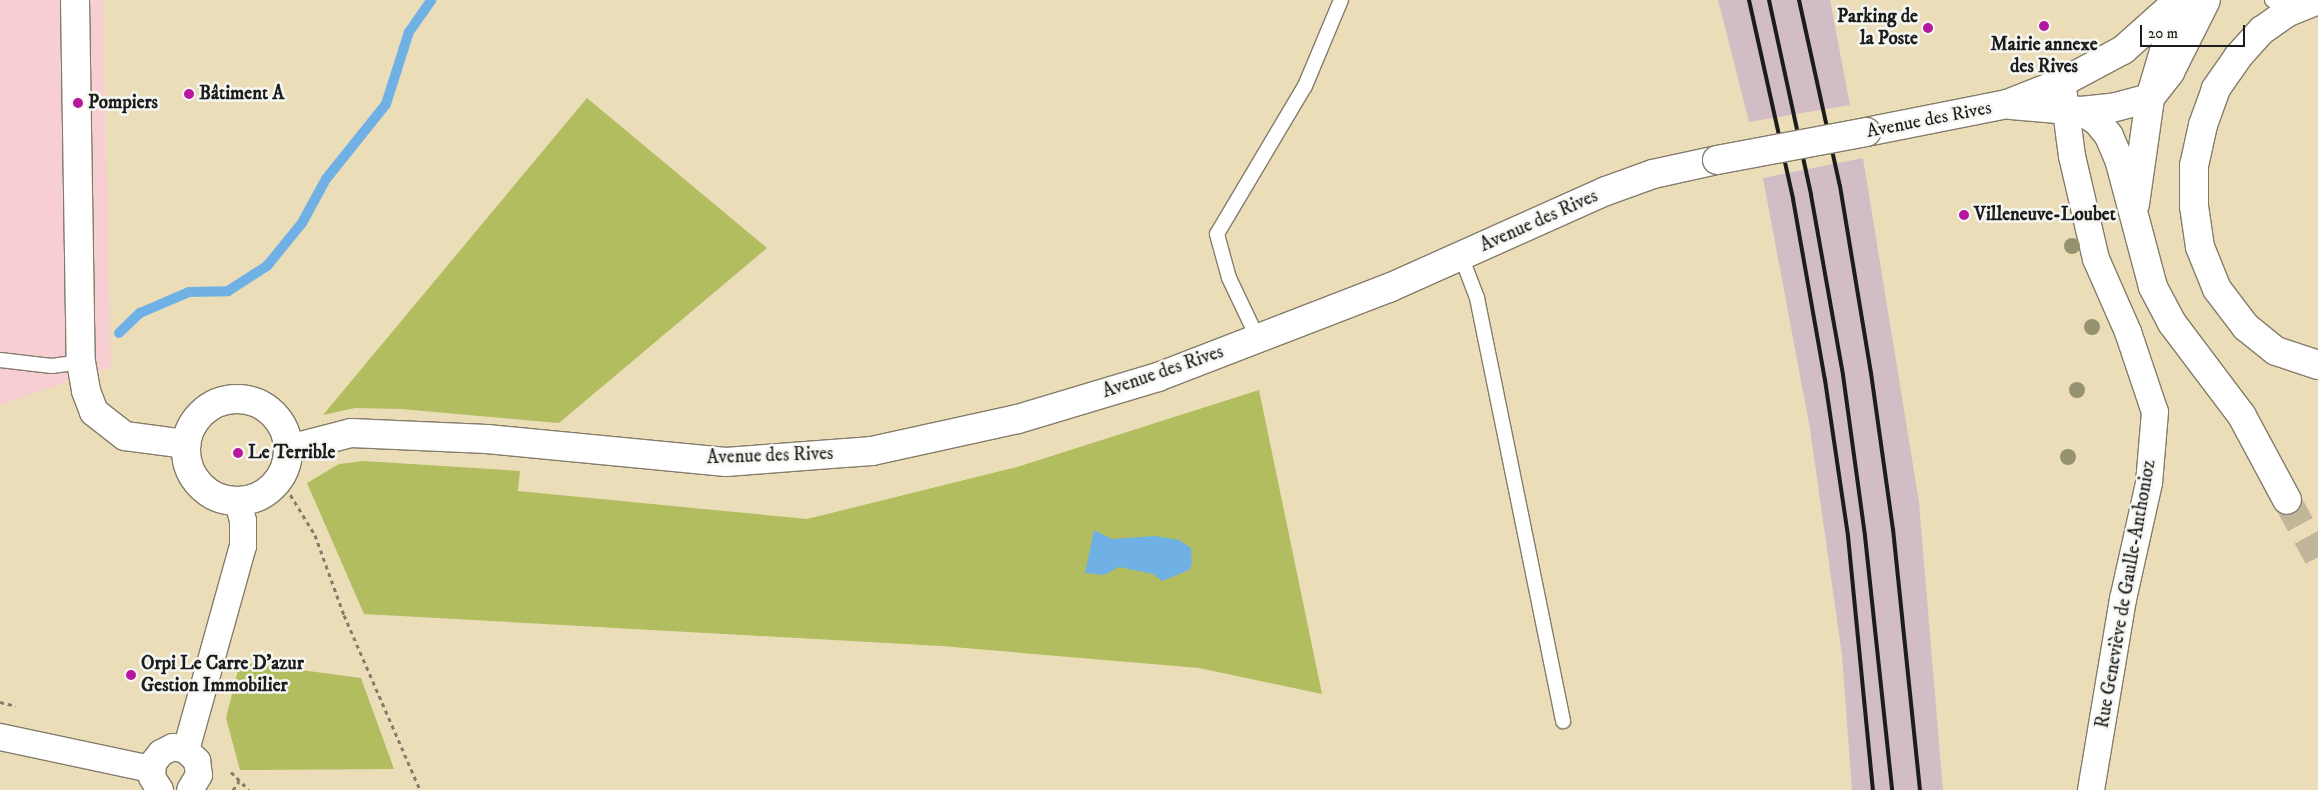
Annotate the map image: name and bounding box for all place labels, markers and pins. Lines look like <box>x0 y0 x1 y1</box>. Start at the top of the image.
place label: Parking de la Poste <box>1837 6 1918 50</box>
marker: Mairie annexe des Rives <box>2038 20 2050 32</box>
marker: Parking de la Poste <box>1922 22 1934 34</box>
place label: Mairie annexe des Rives <box>1990 34 2098 78</box>
place label: Bâtiment A <box>199 83 284 105</box>
marker: Bâtiment A <box>183 88 195 100</box>
place label: Pompiers <box>88 92 158 114</box>
marker: Pompiers <box>72 97 84 109</box>
place label: Villeneuve-Loubet <box>1974 204 2116 226</box>
marker: Villeneuve-Loubet <box>1958 209 1970 221</box>
place label: Le Terrible <box>248 442 335 464</box>
marker: Le Terrible <box>232 447 244 459</box>
place label: Orpi Le Carre D'azur Gestion Immobilier <box>141 653 304 697</box>
marker: Orpi Le Carre D'azur Gestion Immobilier <box>125 669 137 681</box>

